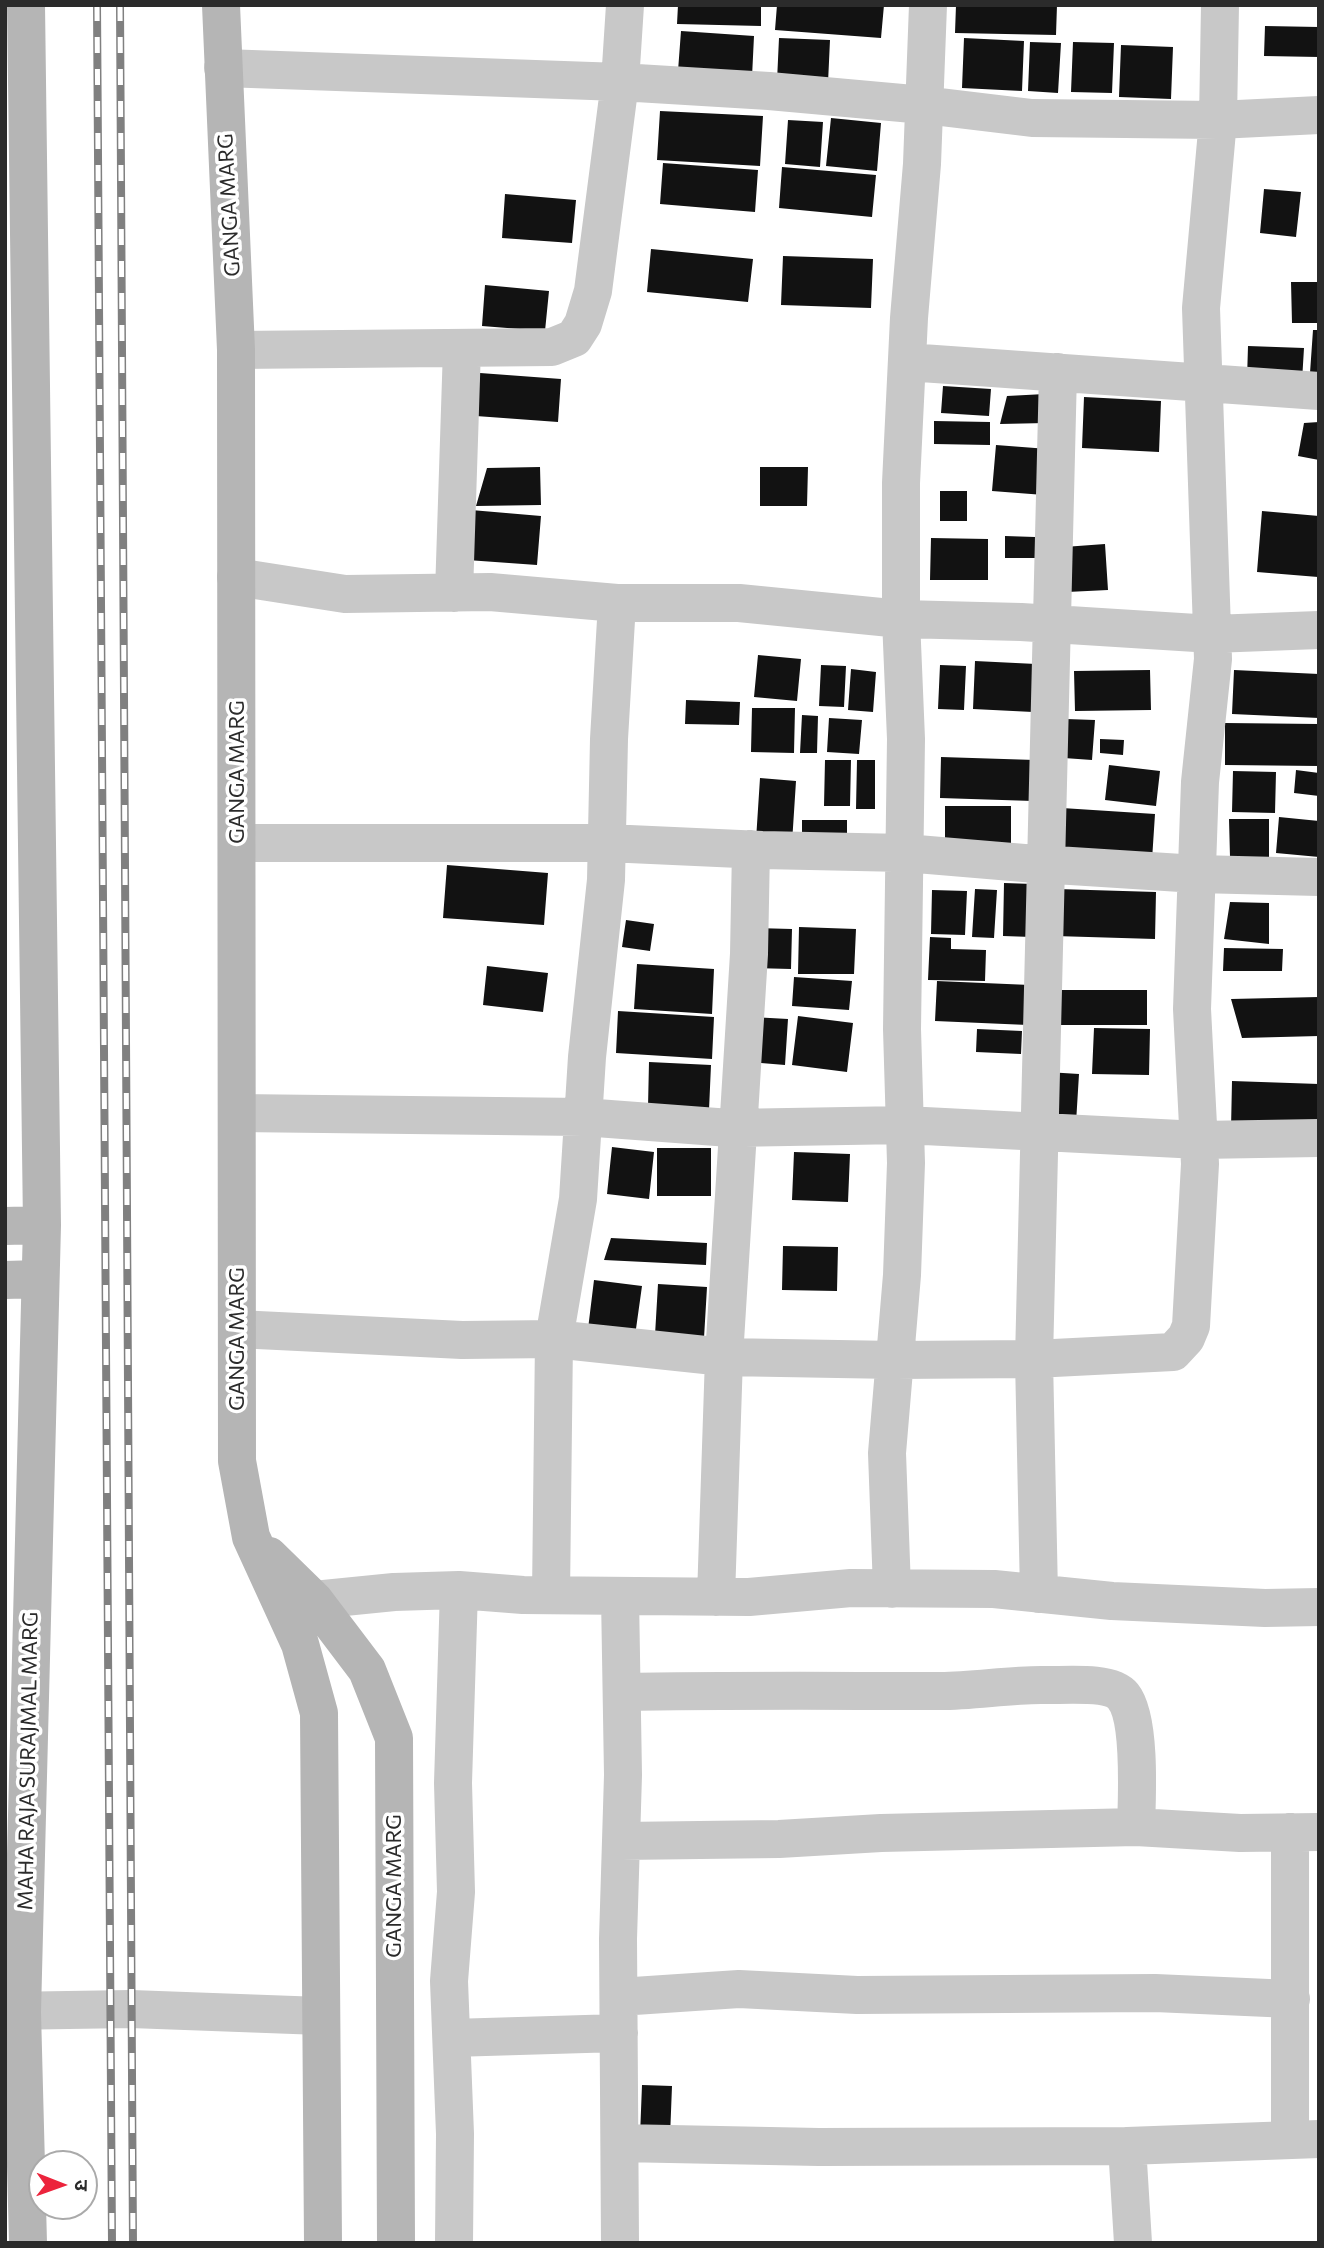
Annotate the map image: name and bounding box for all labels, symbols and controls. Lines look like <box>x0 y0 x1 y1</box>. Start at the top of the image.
street label: GANGA MARG <box>213 133 245 277</box>
street label: GANGA MARG <box>224 700 250 844</box>
street label: GANGA MARG <box>224 1267 250 1411</box>
street label: MAHA RAJA SURAJMAL MARG <box>13 1611 43 1911</box>
street label: GANGA MARG <box>381 1814 407 1958</box>
north arrow <box>28 2150 98 2220</box>
text: उ <box>71 2180 94 2191</box>

